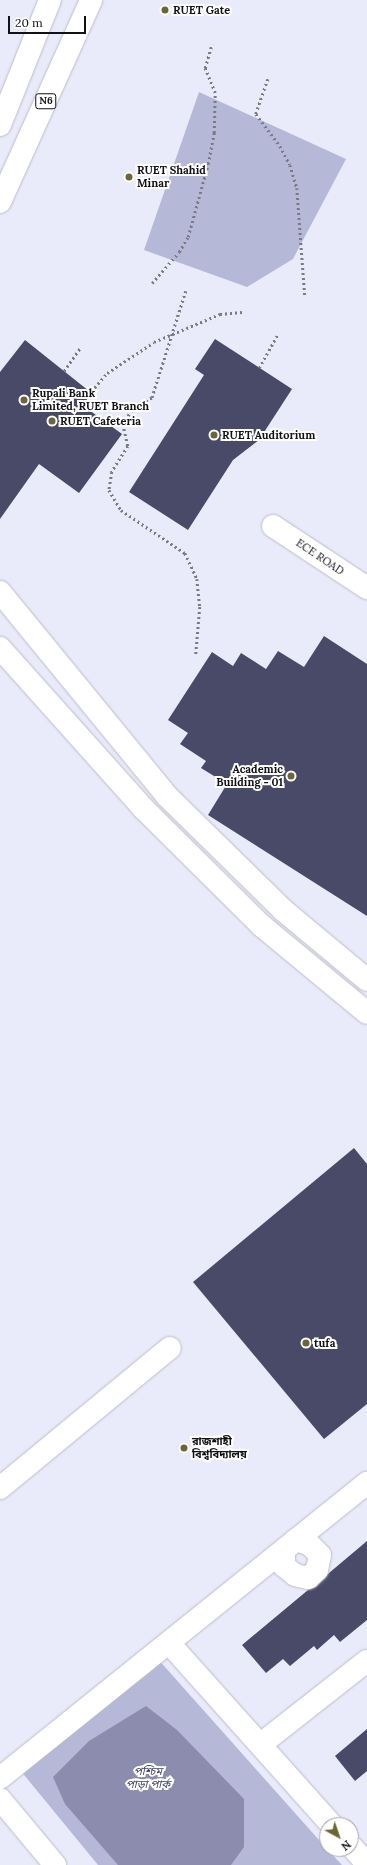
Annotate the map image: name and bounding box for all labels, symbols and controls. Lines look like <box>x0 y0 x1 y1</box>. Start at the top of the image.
place label: RUET Gate <box>173 3 230 17</box>
marker: RUET Gate <box>160 5 170 15</box>
scale bar <box>10 8 88 34</box>
text: 20 m <box>15 15 43 30</box>
road number: N6 <box>35 93 57 109</box>
place label: RUET Shahid Minar <box>137 164 206 190</box>
marker: RUET Shahid Minar <box>124 172 134 182</box>
place label: Rupali Bank Limited, RUET Branch <box>32 387 149 413</box>
marker: Rupali Bank Limited, RUET Branch <box>19 395 29 405</box>
place label: RUET Cafeteria <box>60 414 141 428</box>
marker: RUET Cafeteria <box>47 416 57 426</box>
place label: RUET Auditorium <box>222 428 315 442</box>
marker: RUET Auditorium <box>209 430 219 440</box>
street label: ECE ROAD <box>294 536 346 578</box>
place label: Academic Building - 01 <box>216 763 283 789</box>
marker: Academic Building - 01 <box>286 771 296 781</box>
place label: tufa <box>314 1336 335 1350</box>
marker: tufa <box>301 1338 311 1348</box>
place label: রাজশাহী বিশ্ববিদ্যালয় <box>192 1435 247 1461</box>
marker: রাজশাহী বিশ্ববিদ্যালয় <box>179 1443 189 1453</box>
park label: পশ্চিম পাড়া পার্ক <box>126 1765 170 1791</box>
north arrow <box>319 1817 359 1857</box>
text: N <box>338 1837 354 1854</box>

